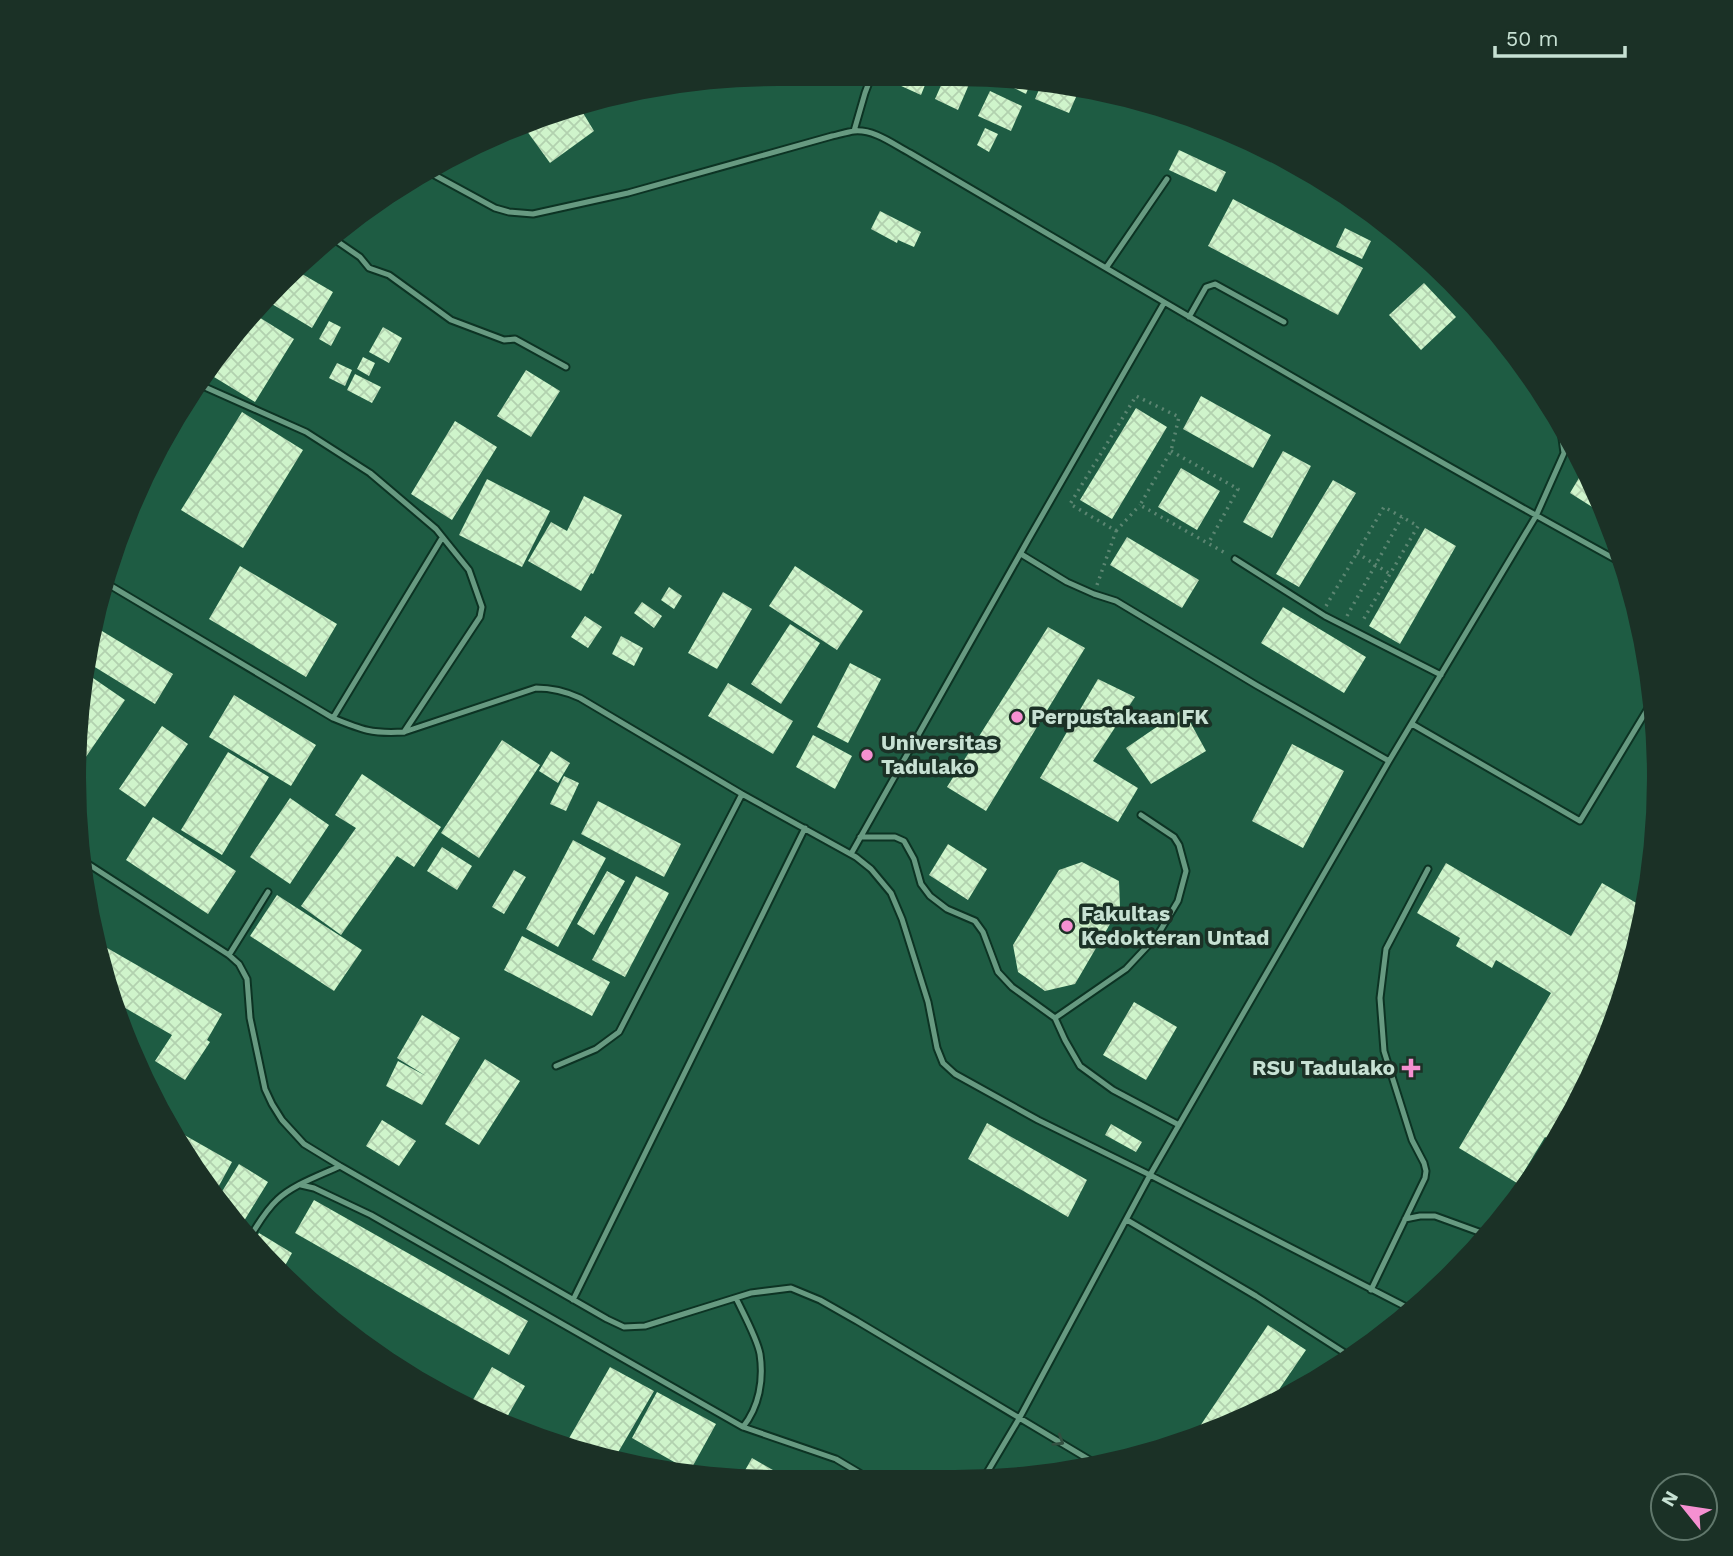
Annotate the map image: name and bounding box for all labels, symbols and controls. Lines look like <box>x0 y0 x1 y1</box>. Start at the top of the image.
scale bar <box>1495 14 1624 58</box>
text: 50 m <box>1506 26 1558 51</box>
place label: Perpustakaan FK <box>1031 704 1209 729</box>
marker: Perpustakaan FK <box>1009 709 1025 725</box>
place label: Universitas Tadulako <box>881 730 998 779</box>
marker: Universitas Tadulako <box>859 747 875 763</box>
place label: Fakultas Kedokteran Untad <box>1081 901 1270 950</box>
marker: Fakultas Kedokteran Untad <box>1059 918 1075 934</box>
place label: RSU Tadulako <box>1252 1055 1395 1080</box>
marker: RSU Tadulako <box>1401 1058 1421 1078</box>
one-way arrow <box>1051 1433 1064 1446</box>
north arrow <box>1649 1472 1719 1542</box>
text: N <box>1656 1487 1683 1511</box>

